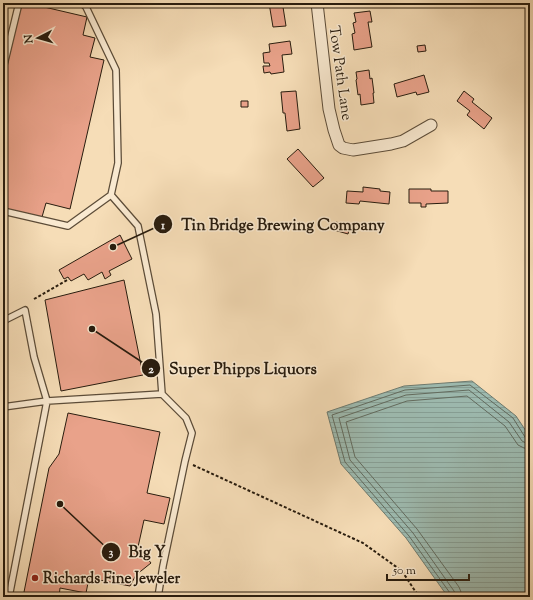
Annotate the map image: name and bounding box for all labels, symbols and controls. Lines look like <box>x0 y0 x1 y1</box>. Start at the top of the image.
north arrow <box>18 18 58 58</box>
street label: Tow Path Lane <box>322 25 357 122</box>
text: N <box>21 34 38 45</box>
callout: Tin Bridge Brewing Company <box>153 210 393 238</box>
text: Tin Bridge Brewing Company <box>181 215 385 238</box>
text: 1 <box>160 217 166 235</box>
callout: Super Phipps Liquors <box>141 354 325 382</box>
text: Super Phipps Liquors <box>169 359 317 382</box>
text: 2 <box>148 361 154 379</box>
callout: Big Y <box>101 538 174 566</box>
text: Big Y <box>128 542 166 565</box>
text: 3 <box>109 544 114 562</box>
scale bar <box>387 556 469 582</box>
text: 50 m <box>392 562 416 580</box>
place label: Richards Fine Jeweler <box>43 569 180 590</box>
marker: Richards Fine Jeweler <box>30 573 40 583</box>

